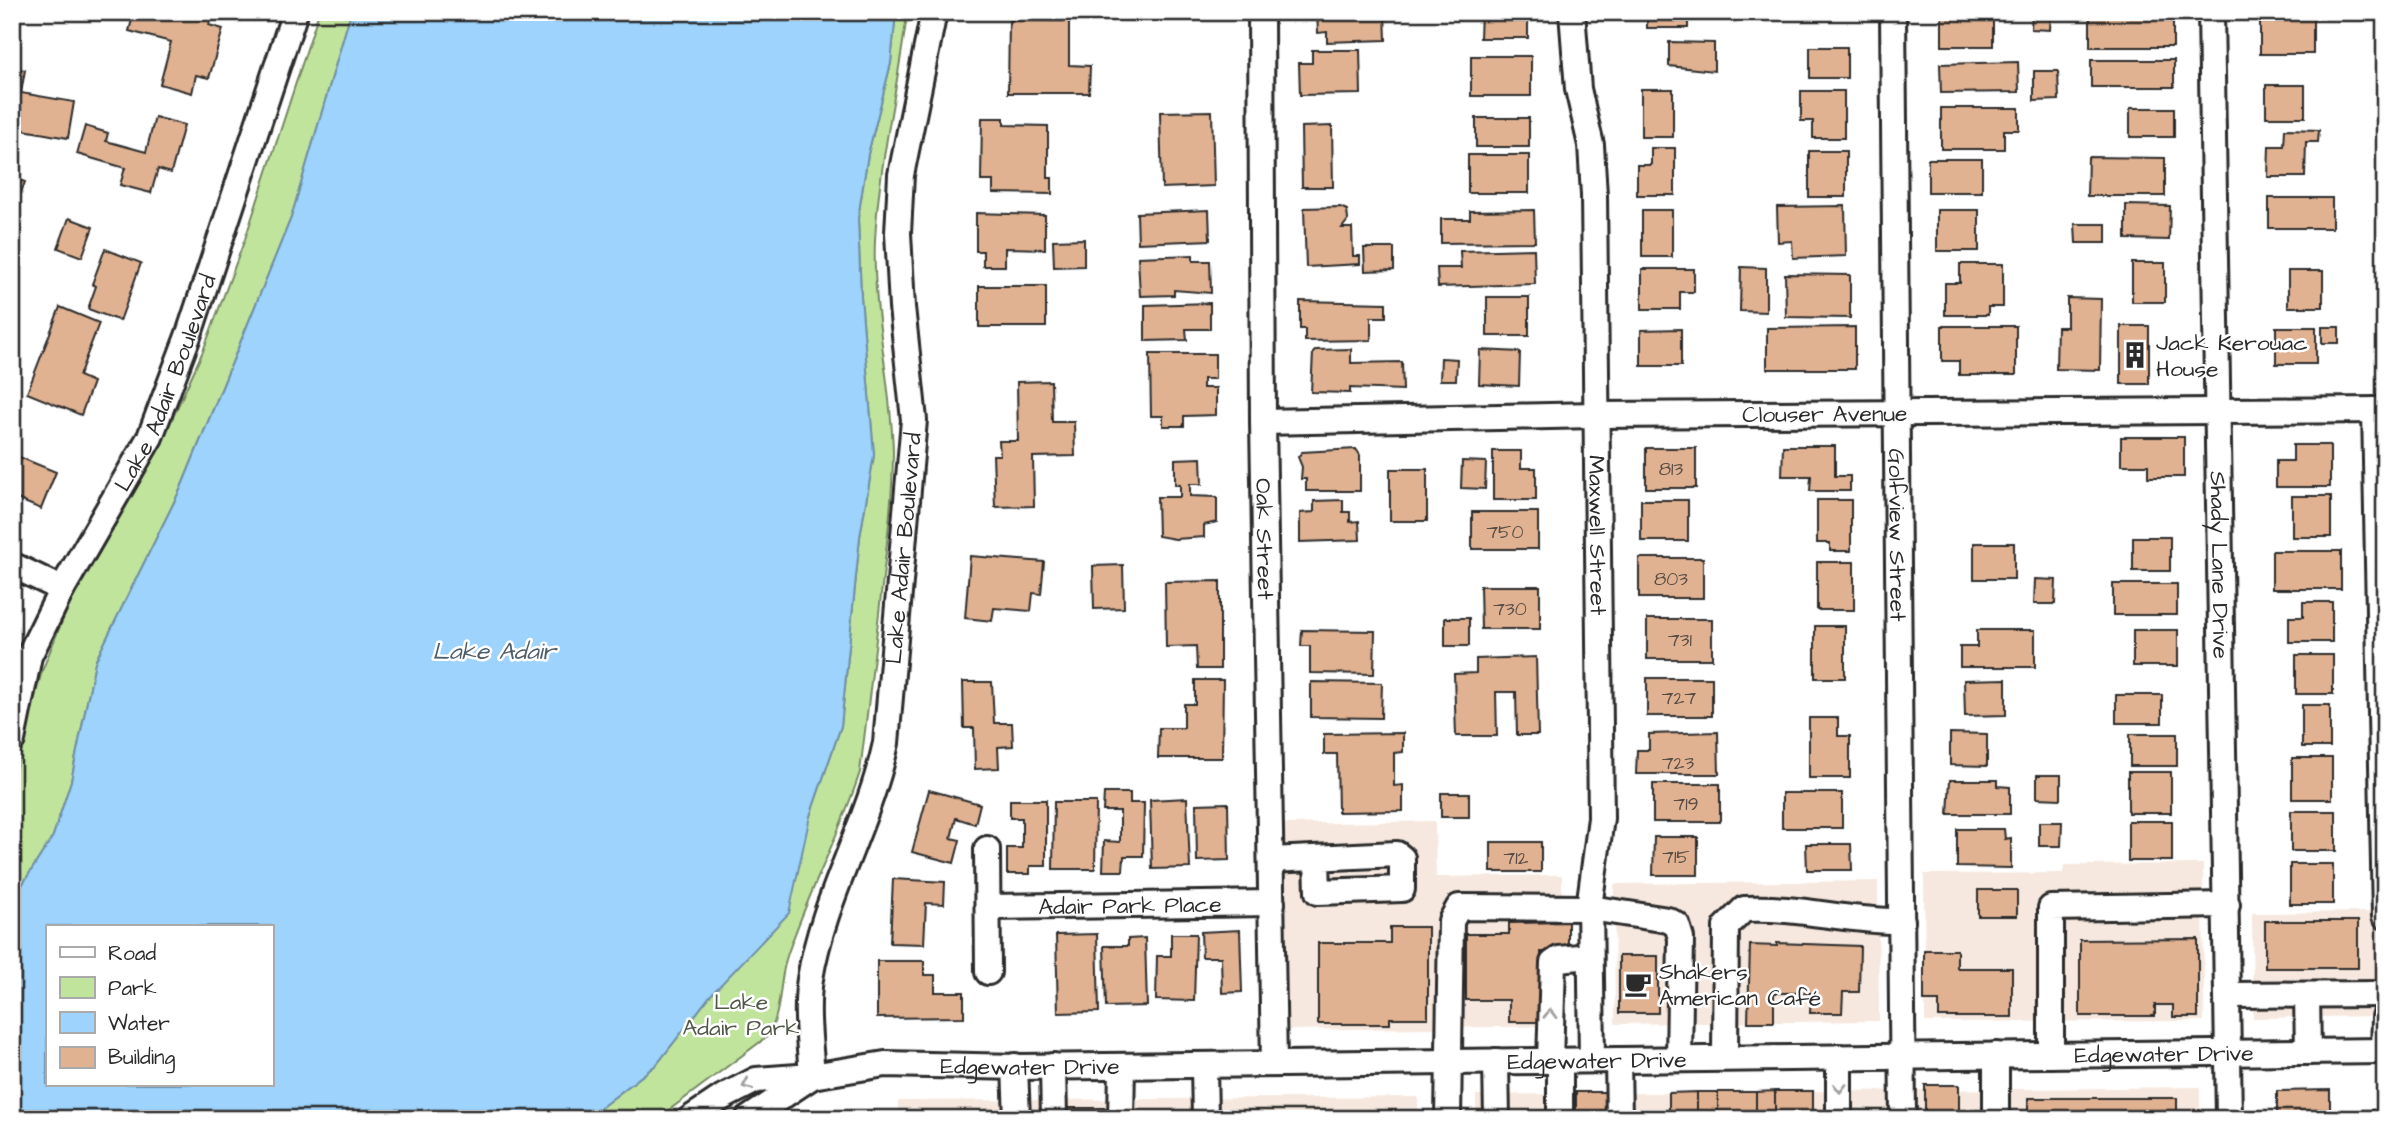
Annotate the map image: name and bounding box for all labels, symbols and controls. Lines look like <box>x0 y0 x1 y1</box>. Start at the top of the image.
street label: Lake Adair Boulevard <box>107 270 225 498</box>
place label: Jack Kerouac House <box>2156 327 2308 385</box>
building icon: Jack Kerouac House <box>2120 340 2150 370</box>
street label: Clouser Avenue <box>1742 398 1908 431</box>
street label: Lake Adair Boulevard <box>878 431 930 665</box>
street label: Golfview Street <box>1880 448 1914 622</box>
street label: Maxwell Street <box>1580 455 1614 616</box>
house number: 813 <box>1659 456 1684 483</box>
street label: Shady Lane Drive <box>2201 471 2237 659</box>
street label: Oak Street <box>1247 478 1281 601</box>
house number: 750 <box>1486 519 1524 546</box>
house number: 803 <box>1654 566 1688 593</box>
house number: 730 <box>1493 596 1527 623</box>
house number: 731 <box>1668 627 1692 654</box>
water label: Lake Adair <box>433 635 558 669</box>
house number: 727 <box>1662 685 1696 712</box>
house number: 723 <box>1662 750 1694 777</box>
house number: 719 <box>1674 791 1698 818</box>
house number: 715 <box>1662 844 1690 871</box>
house number: 712 <box>1504 845 1529 872</box>
street label: Adair Park Place <box>1038 889 1222 923</box>
legend <box>46 925 273 1086</box>
text: Road <box>108 939 156 968</box>
place label: Shakers American Café <box>1659 956 1821 1014</box>
cafe icon: Shakers American Café <box>1623 969 1653 999</box>
text: Park <box>108 974 157 1003</box>
park label: Lake Adair Park <box>683 986 799 1044</box>
one-way arrow <box>1542 1008 1558 1019</box>
text: Water <box>108 1009 170 1038</box>
street label: Edgewater Drive <box>2074 1038 2254 1072</box>
text: Building <box>108 1043 176 1074</box>
street label: Edgewater Drive <box>1507 1044 1687 1079</box>
street label: Edgewater Drive <box>940 1050 1120 1084</box>
one-way arrow <box>742 1077 754 1091</box>
one-way arrow <box>1832 1083 1848 1094</box>

